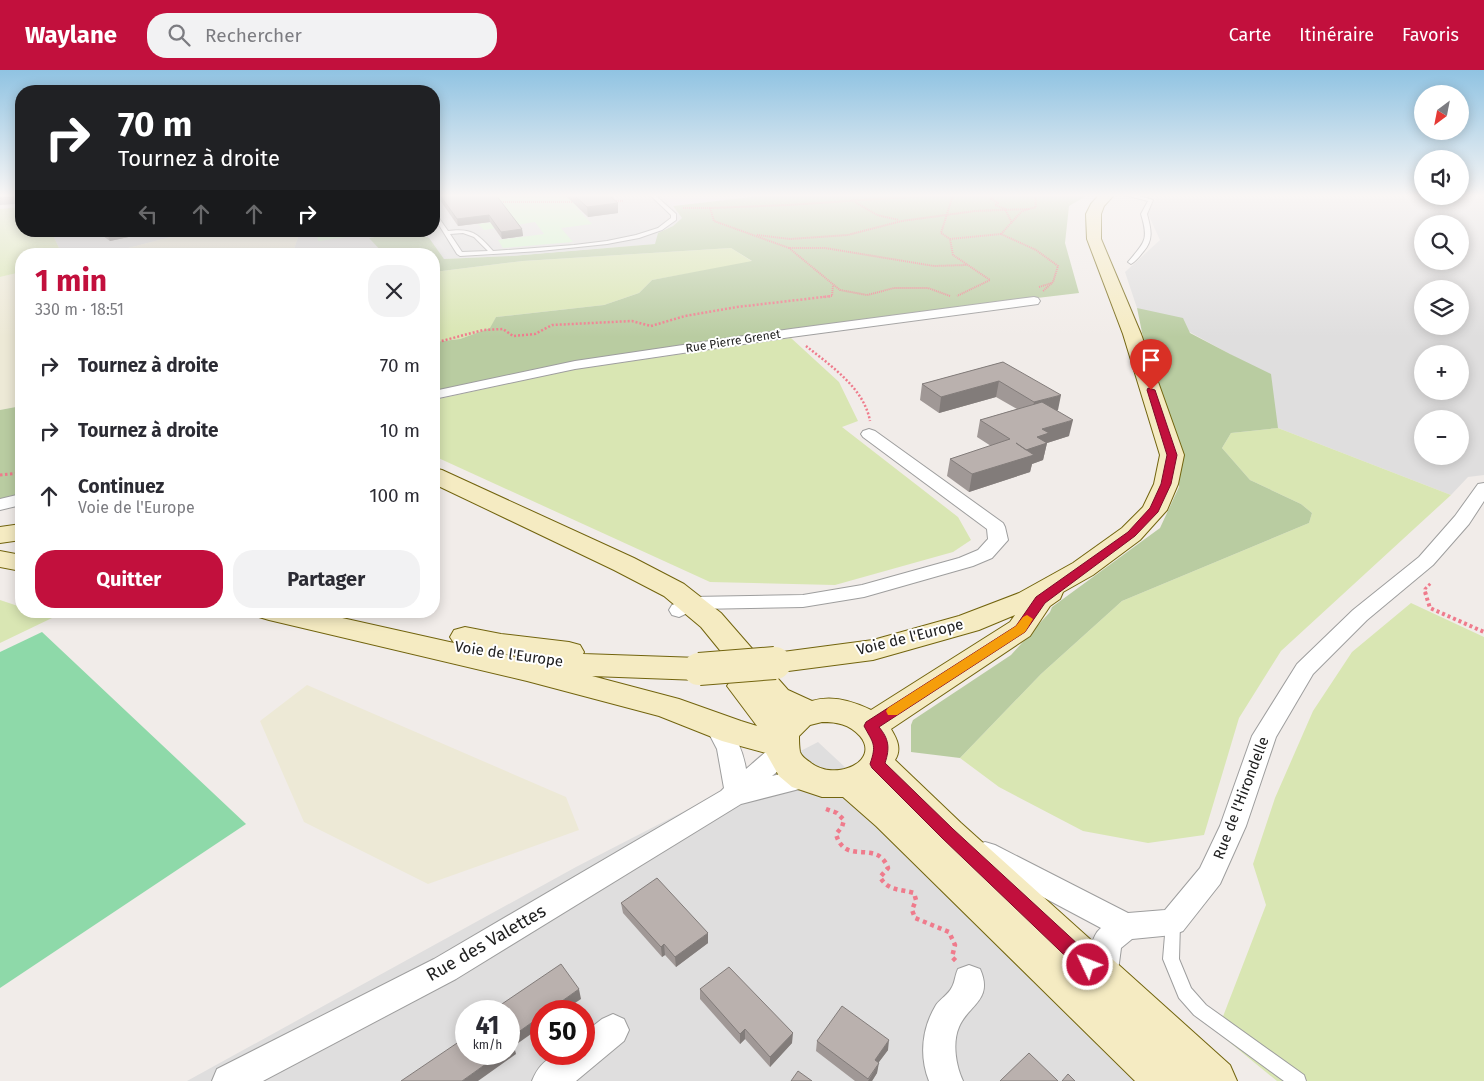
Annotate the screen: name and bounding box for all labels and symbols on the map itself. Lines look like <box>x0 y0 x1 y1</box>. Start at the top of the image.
north arrow <box>1414 85 1469 140</box>
street label: Rue Pierre Grenet <box>685 326 782 355</box>
pin <box>1130 339 1172 390</box>
street label: Voie de l'Europe <box>855 615 965 659</box>
street label: Voie de l'Europe <box>454 637 564 671</box>
street label: Rue de l'Hirondelle <box>1209 734 1273 862</box>
street label: Rue des Valettes <box>422 900 550 986</box>
position arrow <box>1061 938 1113 990</box>
speed limit sign: 50 <box>530 1000 595 1065</box>

